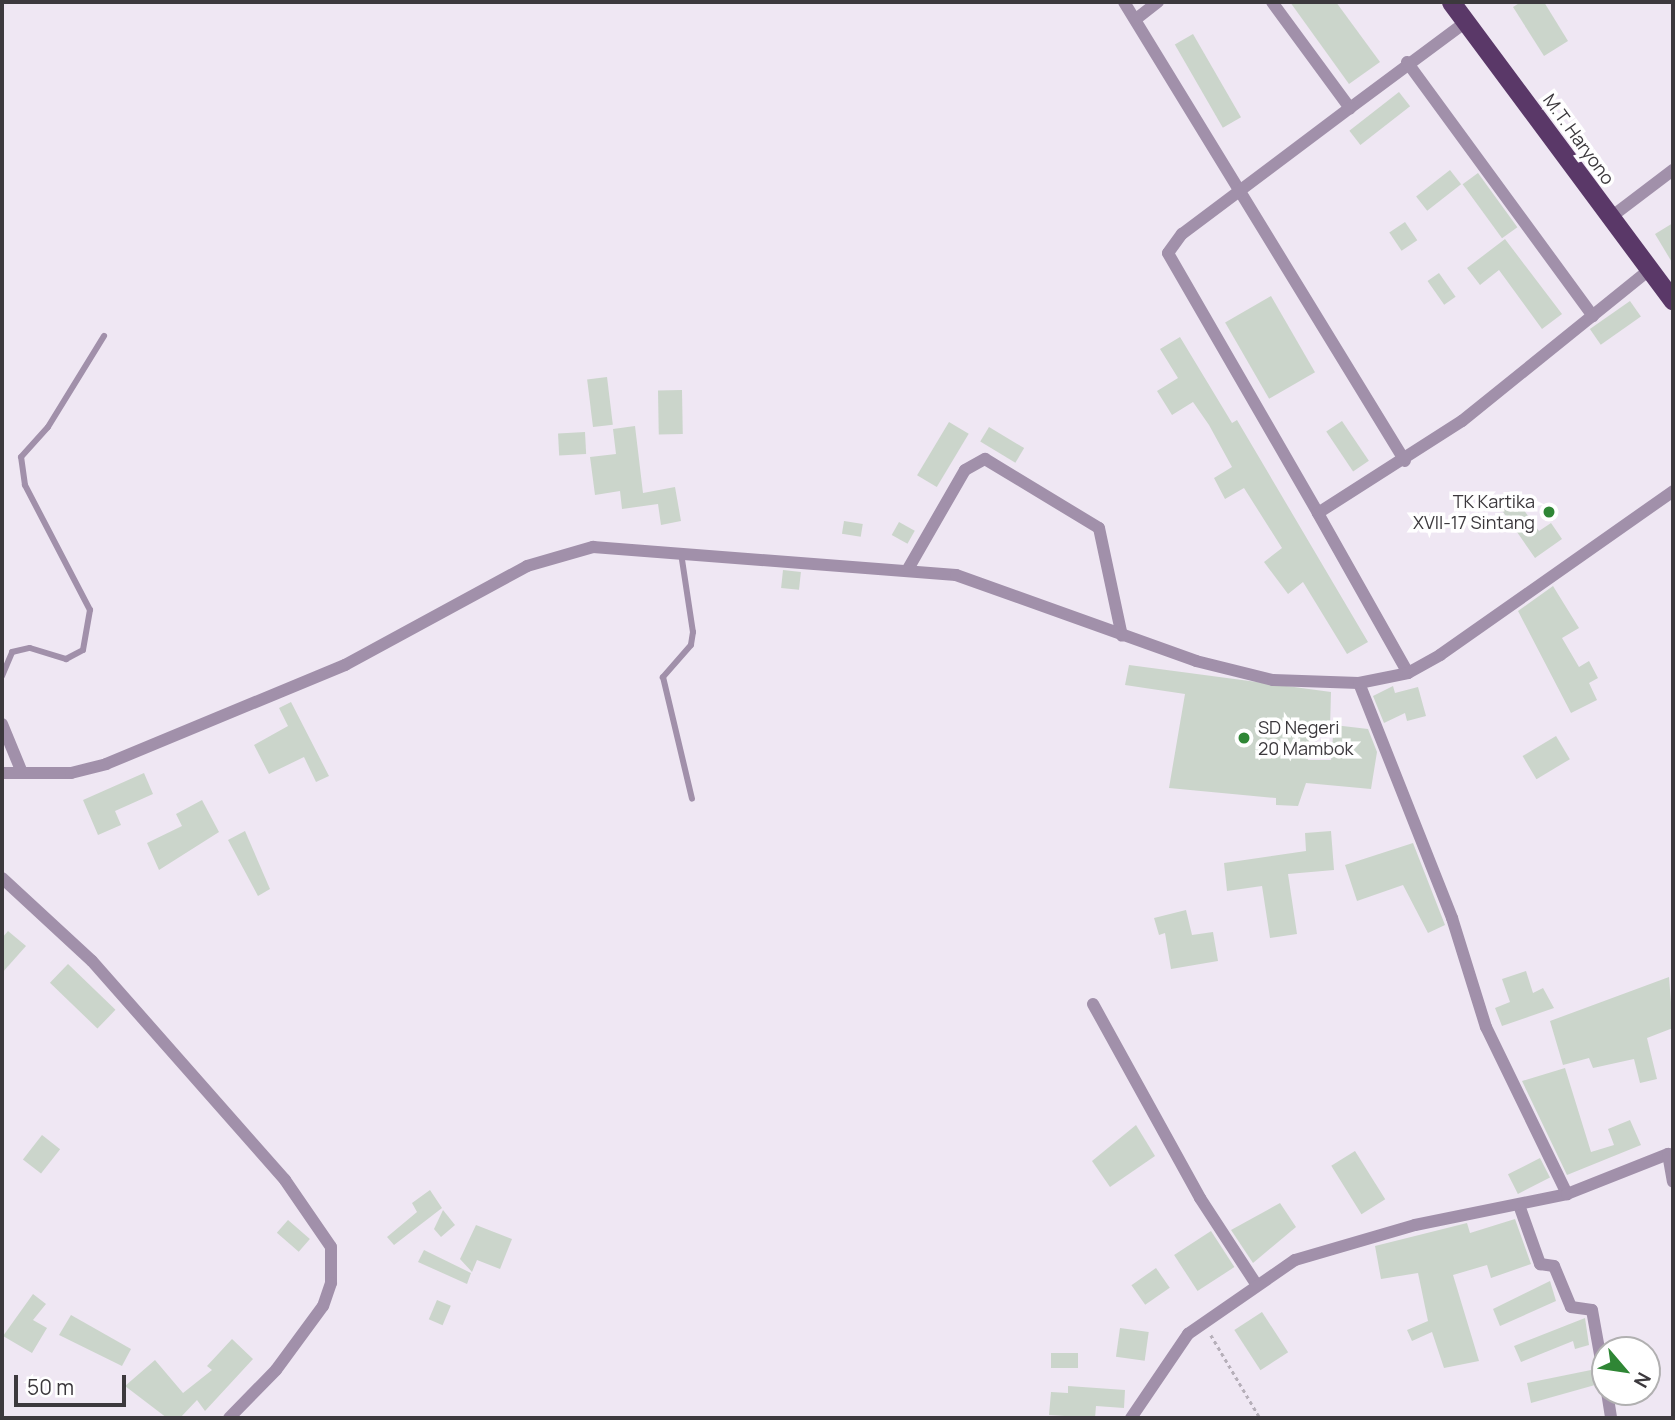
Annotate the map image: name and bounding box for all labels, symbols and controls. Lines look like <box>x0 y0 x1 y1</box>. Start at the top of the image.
street label: M.T. Haryono <box>1539 90 1619 188</box>
place label: TK Kartika XVII-17 Sintang <box>1413 491 1535 534</box>
marker: TK Kartika XVII-17 Sintang <box>1541 504 1557 520</box>
place label: SD Negeri 20 Mambok <box>1258 717 1353 760</box>
marker: SD Negeri 20 Mambok <box>1236 730 1252 746</box>
north arrow <box>1591 1336 1661 1406</box>
scale bar <box>18 1360 130 1404</box>
text: N <box>1628 1368 1657 1392</box>
text: 50 m <box>27 1373 74 1401</box>

